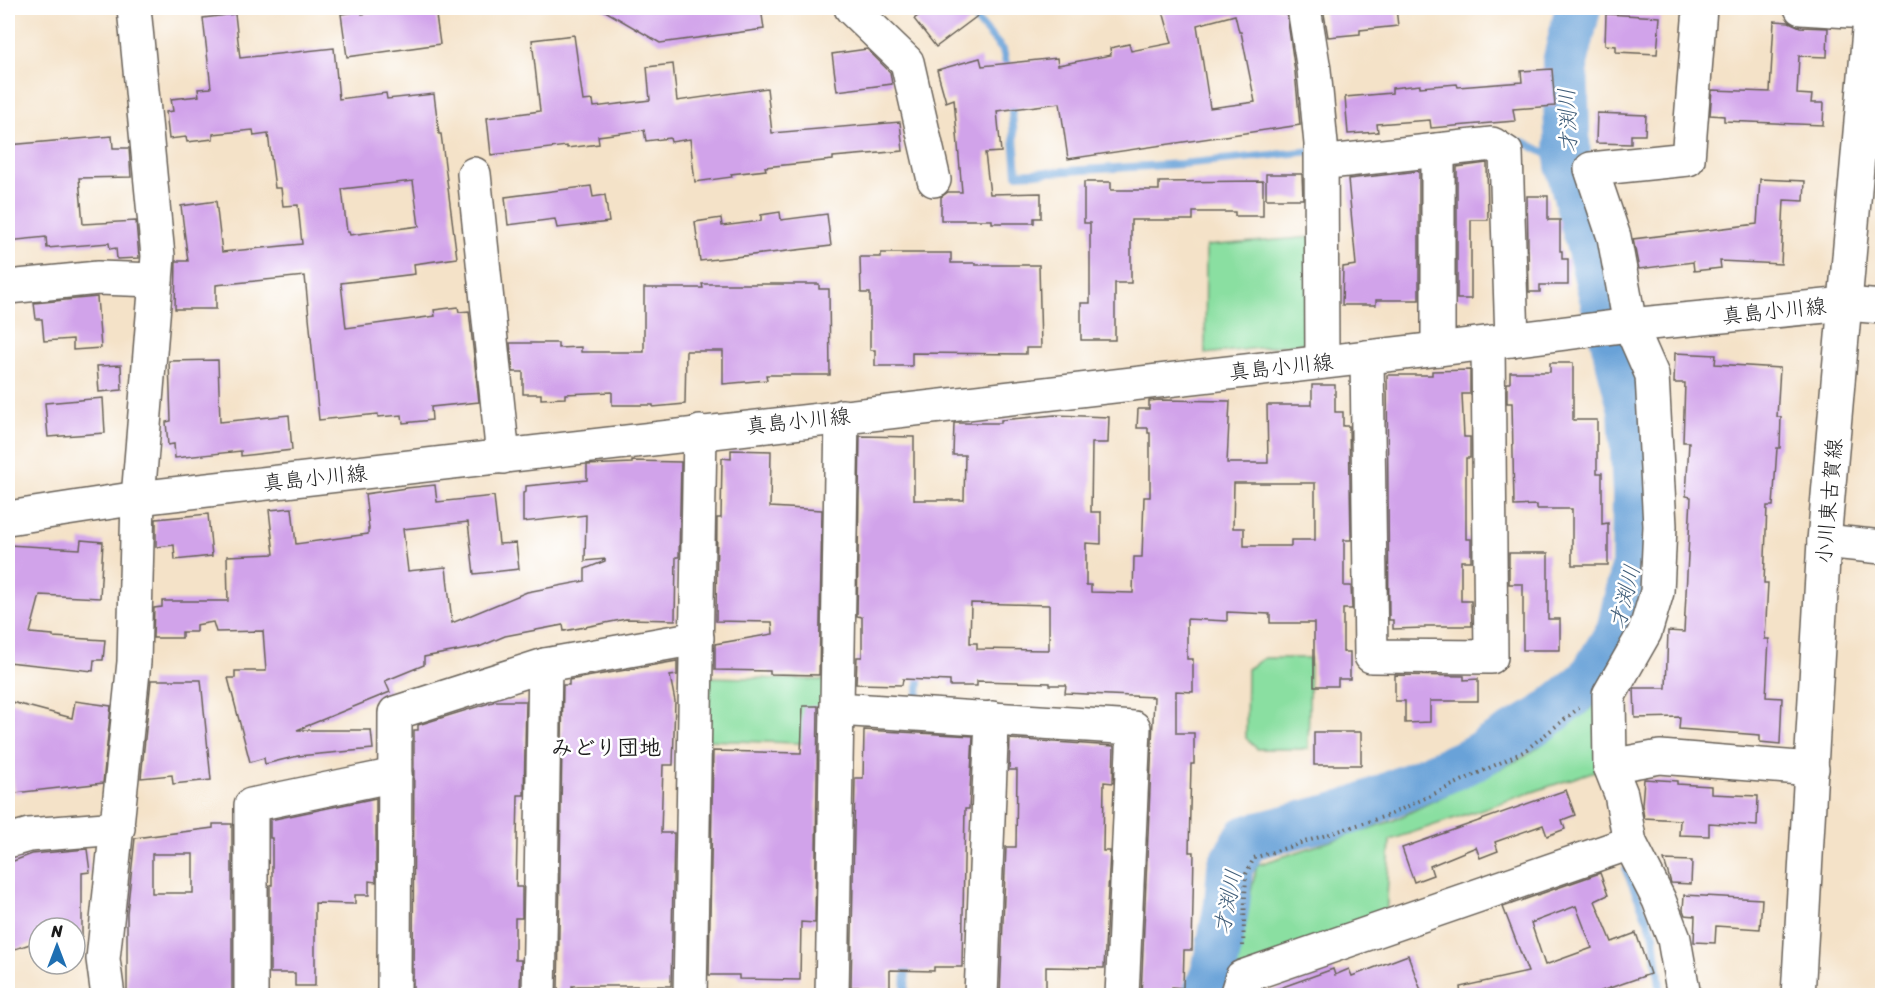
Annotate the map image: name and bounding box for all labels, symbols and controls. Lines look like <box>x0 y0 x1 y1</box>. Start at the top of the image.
water label: 才渕川 <box>1547 87 1588 155</box>
street label: 真島小川線 <box>1720 287 1828 335</box>
street label: 真島小川線 <box>1227 343 1335 391</box>
street label: 真島小川線 <box>744 397 852 445</box>
street label: 小川東古賀線 <box>1805 437 1853 565</box>
street label: 真島小川線 <box>261 454 369 502</box>
water label: 才渕川 <box>1598 560 1651 634</box>
district label: みどり団地 <box>551 728 661 767</box>
water label: 才渕川 <box>1202 866 1253 938</box>
north arrow <box>27 916 87 976</box>
text: N <box>50 917 63 946</box>

